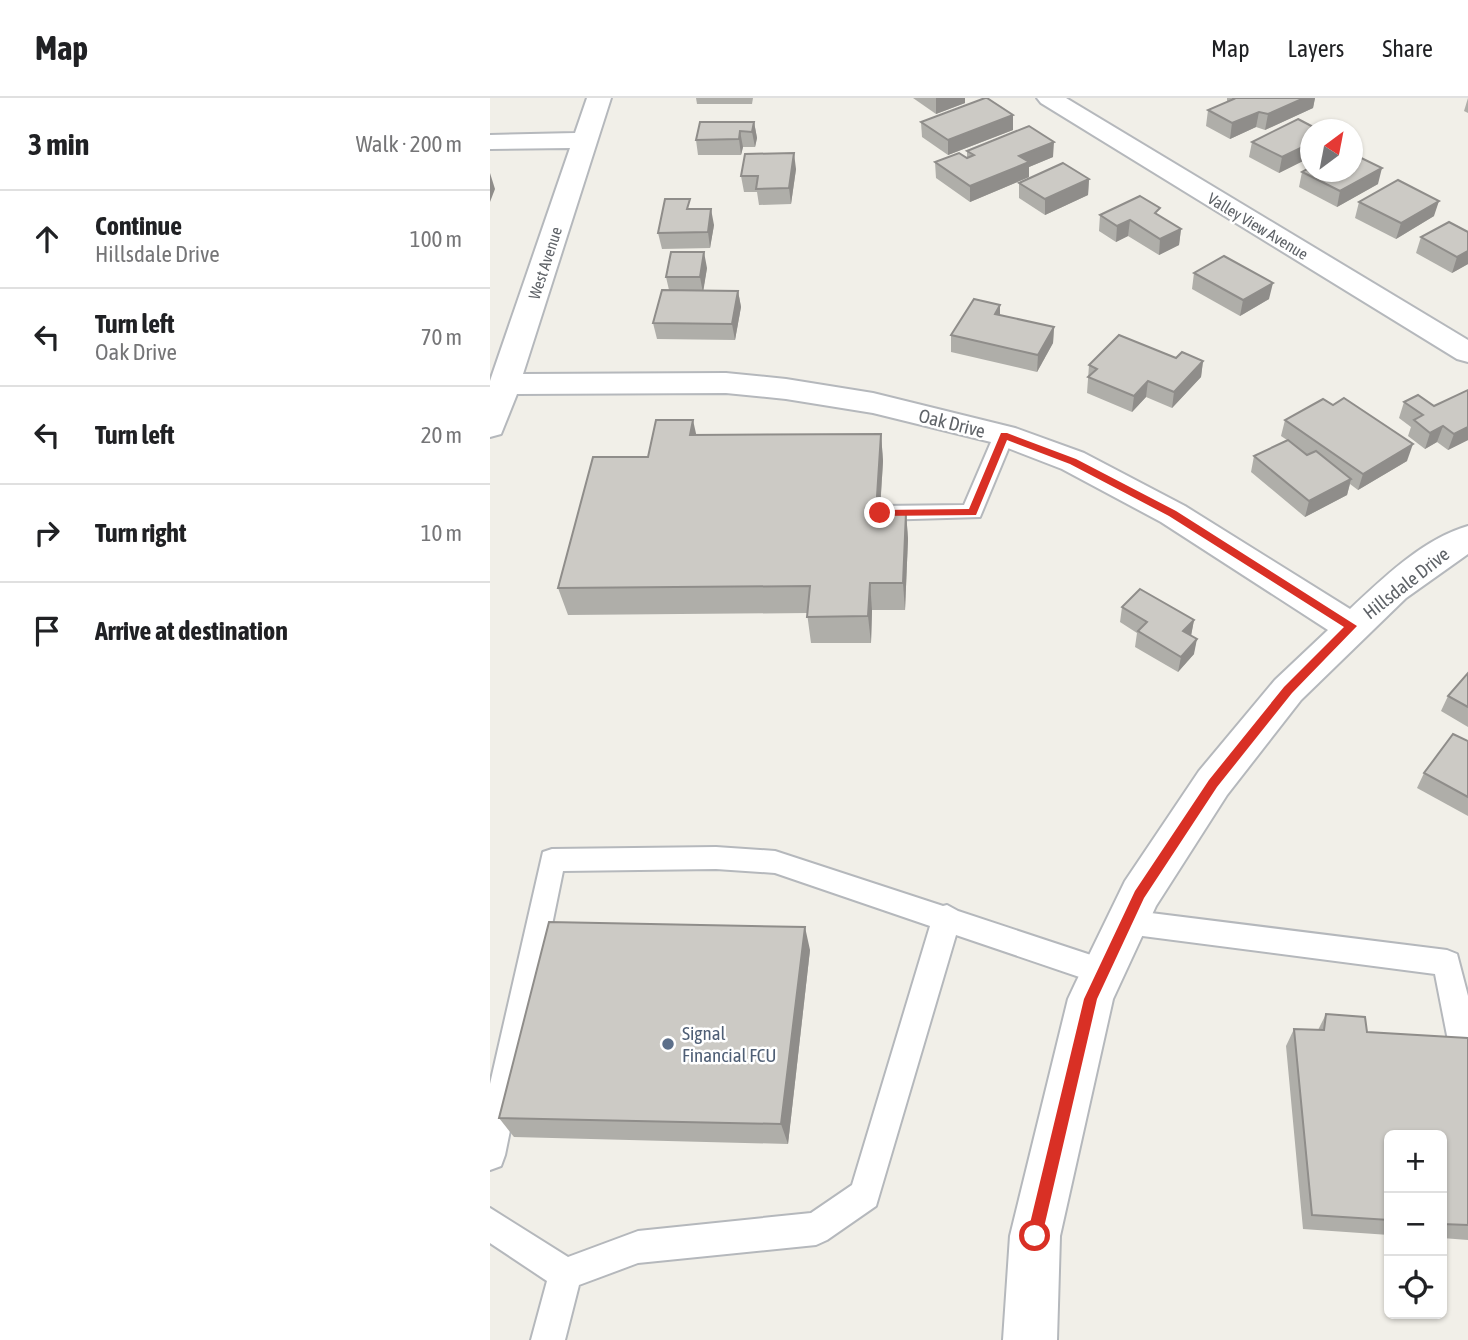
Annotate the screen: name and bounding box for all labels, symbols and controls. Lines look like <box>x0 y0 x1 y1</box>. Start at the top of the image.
text: Map <box>35 29 88 67</box>
text: Map <box>1211 35 1250 62</box>
text: Layers <box>1288 35 1344 62</box>
text: Share <box>1382 35 1433 62</box>
north arrow <box>1300 119 1363 182</box>
text: 3 min <box>28 127 89 161</box>
text: Walk · 200 m <box>356 131 462 157</box>
street label: Valley View Avenue <box>1204 189 1311 264</box>
text: Continue <box>95 211 182 241</box>
icon: ahead <box>28 220 66 258</box>
street label: West Avenue <box>525 224 565 302</box>
text: 100 m <box>410 226 462 252</box>
text: Hillsdale Drive <box>95 241 220 267</box>
text: Turn left <box>95 309 175 339</box>
icon: left <box>28 318 66 356</box>
text: 70 m <box>421 324 462 350</box>
text: Oak Drive <box>95 339 177 365</box>
street label: Oak Drive <box>916 404 988 442</box>
icon: left <box>28 416 66 454</box>
text: Turn left <box>95 420 175 450</box>
text: 20 m <box>421 422 462 448</box>
route end <box>864 497 895 528</box>
icon: right <box>28 514 66 552</box>
text: Turn right <box>95 518 186 548</box>
text: 10 m <box>421 520 462 546</box>
street label: Hillsdale Drive <box>1359 543 1453 623</box>
icon: arrive <box>28 612 66 650</box>
text: Arrive at destination <box>95 616 288 646</box>
place label: Signal Financial FCU <box>682 1022 777 1066</box>
marker: Signal Financial FCU <box>660 1036 676 1052</box>
map controls <box>1384 1130 1447 1319</box>
button: + <box>1384 1130 1447 1193</box>
button: − <box>1384 1193 1447 1256</box>
route start <box>1019 1220 1050 1251</box>
button: locate <box>1384 1256 1447 1319</box>

